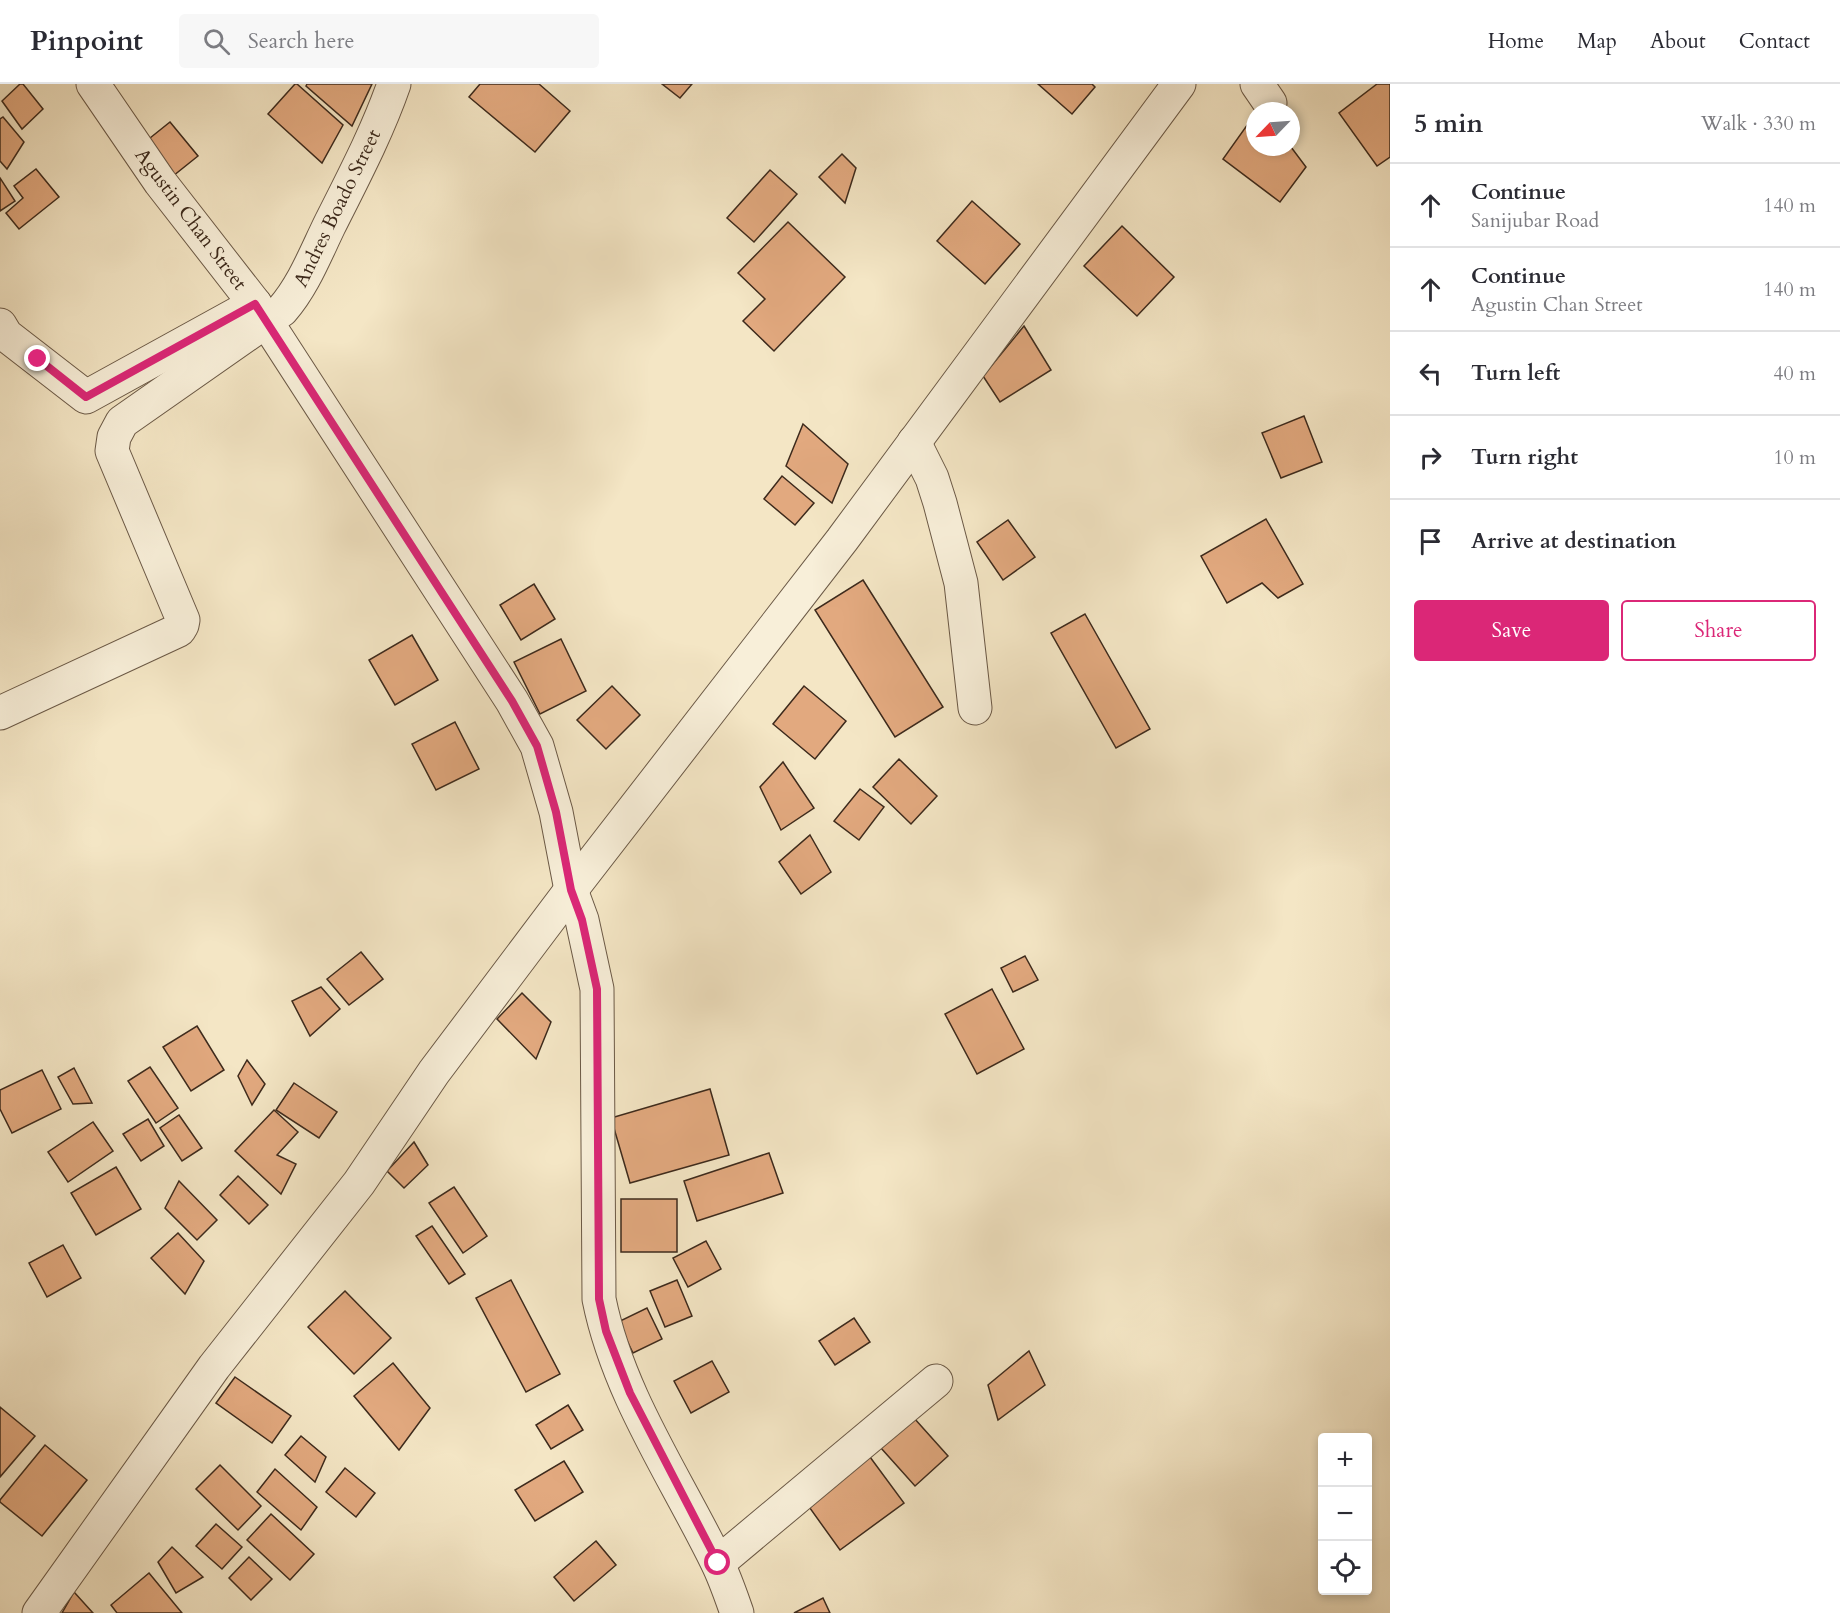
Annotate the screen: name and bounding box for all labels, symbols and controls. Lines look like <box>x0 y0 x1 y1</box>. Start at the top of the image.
search box <box>179 14 599 68</box>
text: Pinpoint <box>30 22 143 60</box>
icon: search <box>200 25 233 58</box>
text: Search here <box>248 26 354 56</box>
text: Home <box>1488 27 1544 56</box>
text: Map <box>1577 27 1617 56</box>
text: About <box>1650 27 1706 56</box>
text: Contact <box>1739 27 1810 56</box>
north arrow <box>1246 102 1300 156</box>
text: 5 min <box>1414 106 1483 141</box>
text: Walk · 330 m <box>1701 110 1816 137</box>
street label: Andres Boado Street <box>287 124 387 292</box>
street label: Agustin Chan Street <box>129 142 254 296</box>
text: Continue <box>1471 177 1566 207</box>
icon: ahead <box>1414 189 1447 222</box>
text: 140 m <box>1763 192 1816 219</box>
text: Sanijubar Road <box>1471 207 1599 234</box>
text: Continue <box>1471 261 1566 291</box>
icon: ahead <box>1414 273 1447 306</box>
text: 140 m <box>1763 276 1816 303</box>
text: Agustin Chan Street <box>1471 291 1643 318</box>
route end <box>24 345 50 371</box>
icon: left <box>1414 357 1447 390</box>
text: Turn left <box>1471 358 1560 388</box>
text: 40 m <box>1773 360 1816 387</box>
icon: right <box>1414 441 1447 474</box>
text: Turn right <box>1471 442 1578 472</box>
text: 10 m <box>1773 444 1816 471</box>
icon: arrive <box>1414 525 1447 558</box>
text: Arrive at destination <box>1471 526 1676 556</box>
button: Save <box>1414 600 1609 661</box>
button: Share <box>1621 600 1816 661</box>
map controls <box>1318 1433 1372 1595</box>
button: + <box>1318 1433 1372 1487</box>
button: − <box>1318 1487 1372 1541</box>
button: locate <box>1318 1541 1372 1595</box>
route start <box>704 1549 730 1575</box>

